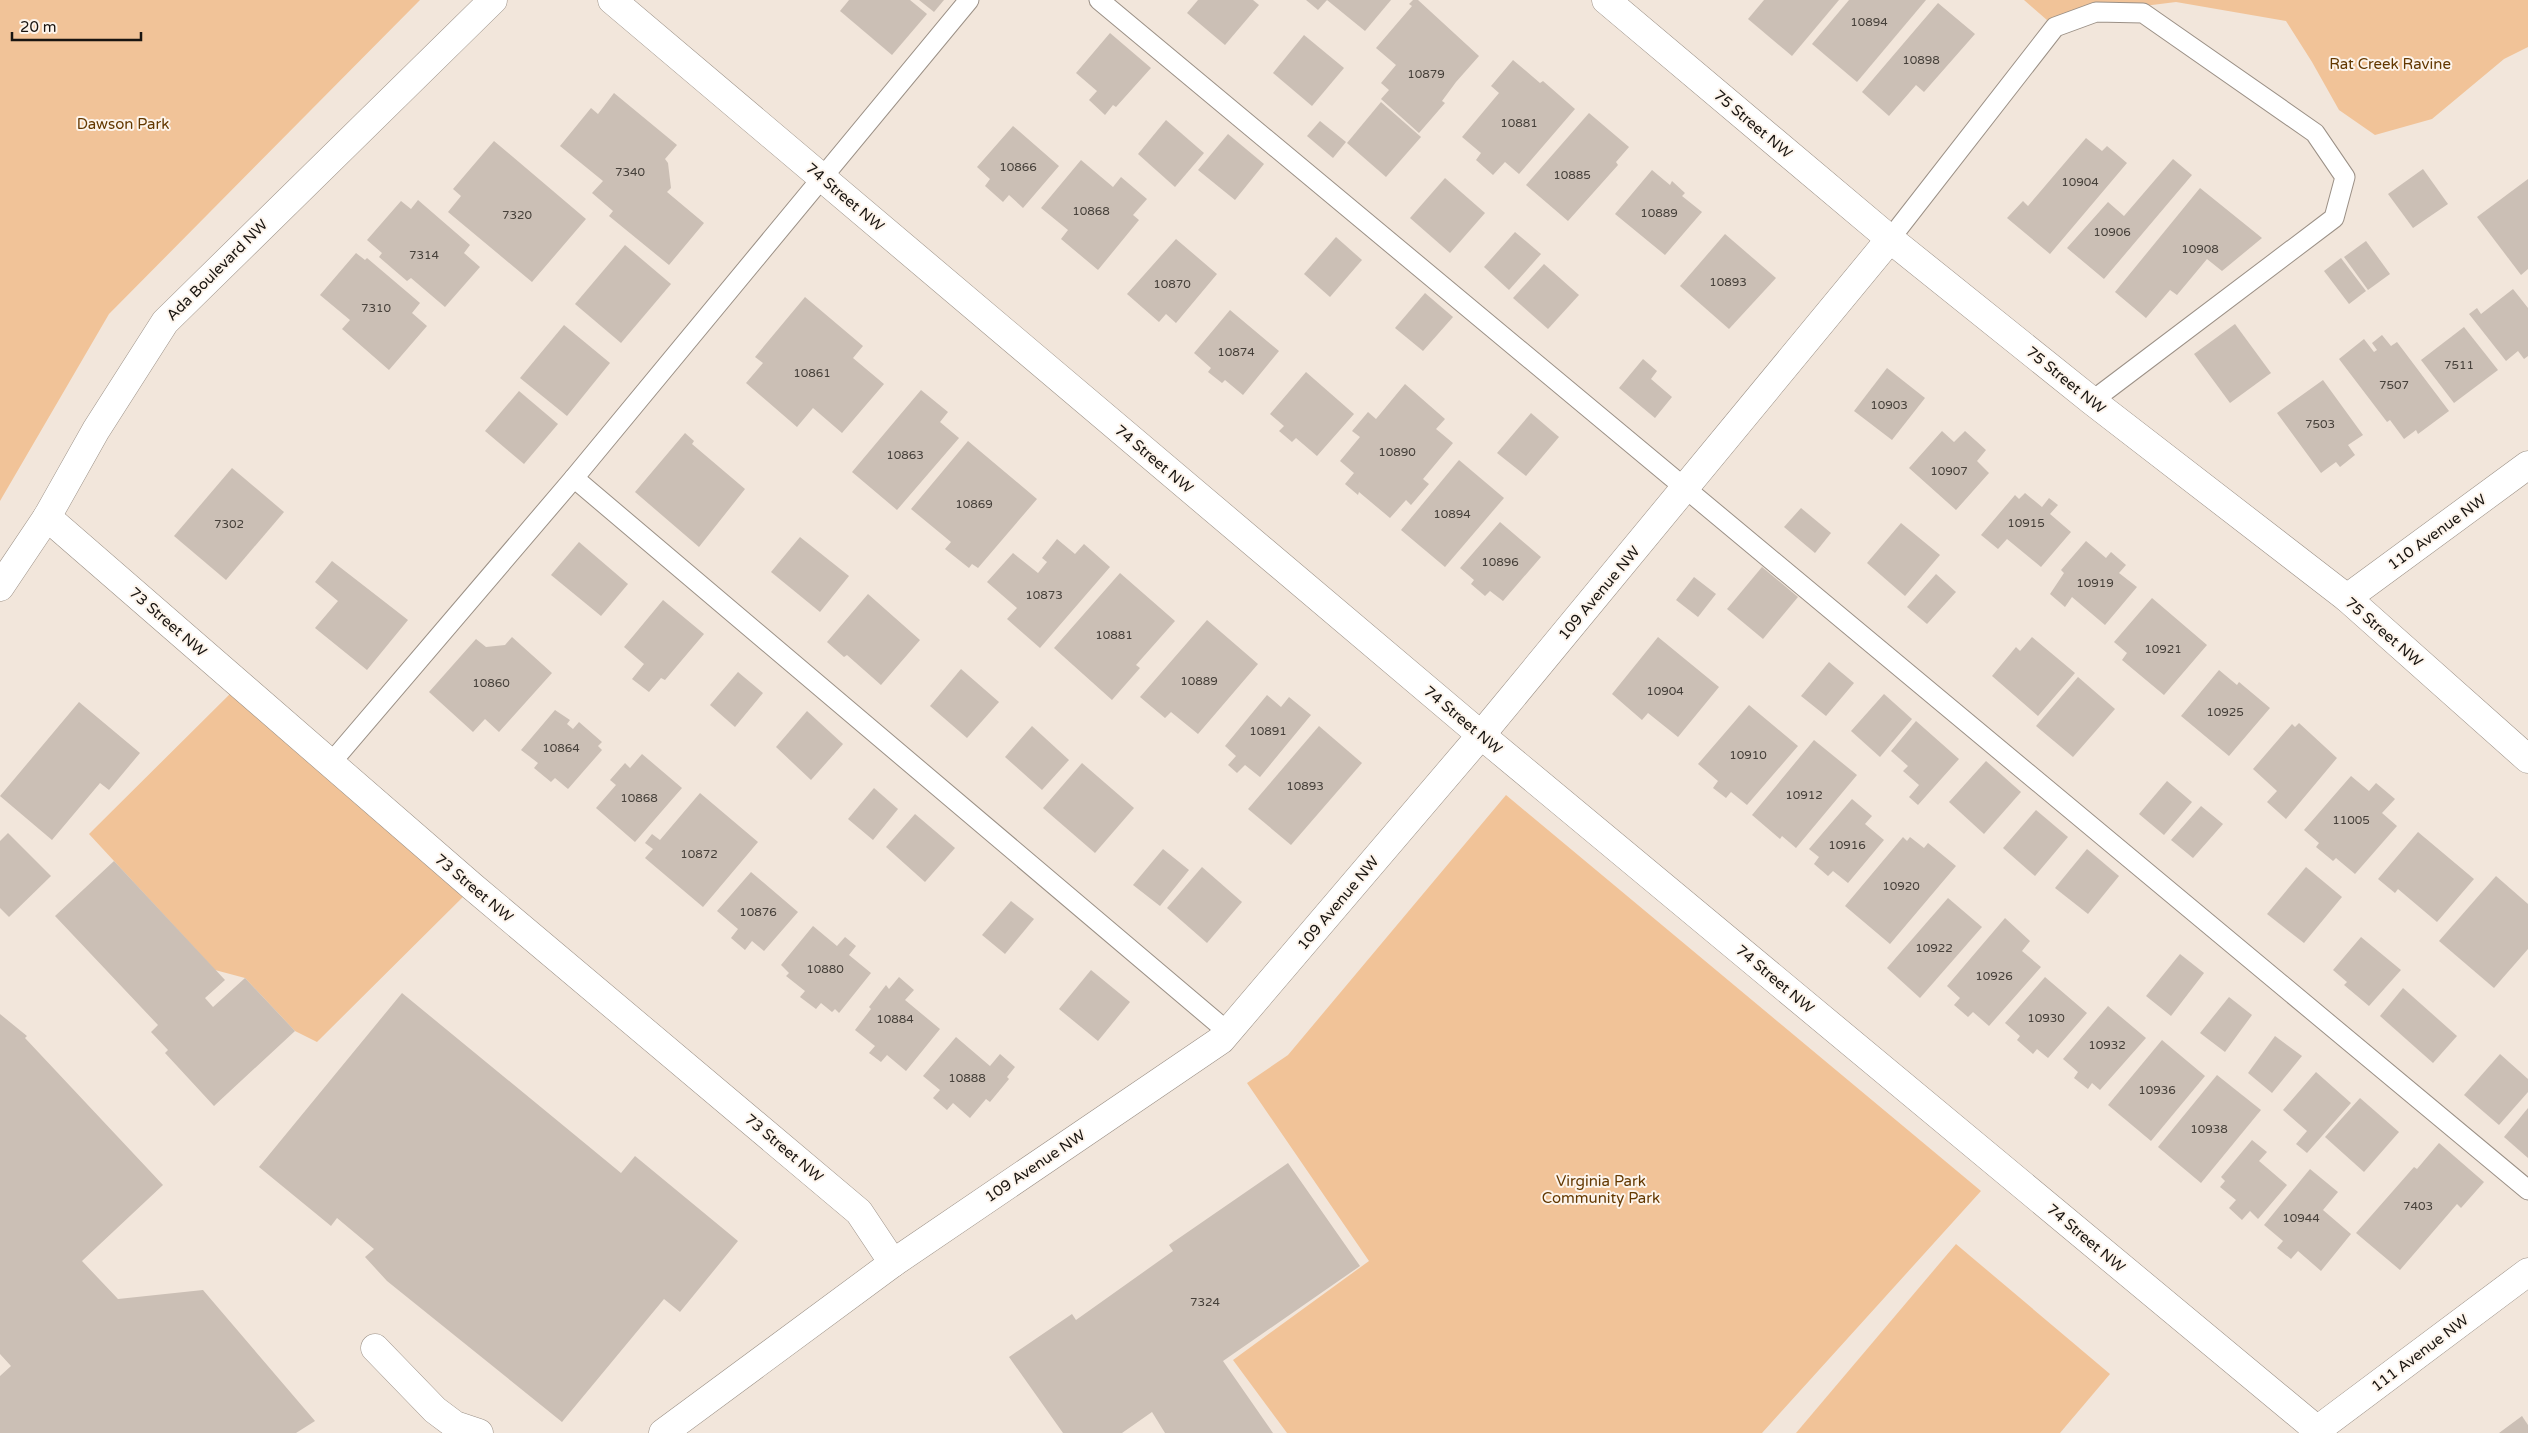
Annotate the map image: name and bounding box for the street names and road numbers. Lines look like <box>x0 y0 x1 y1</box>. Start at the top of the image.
street label: 75 Street NW <box>1710 86 1796 162</box>
street label: 74 Street NW <box>802 159 888 235</box>
street label: Ada Boulevard NW <box>163 216 271 324</box>
street label: 75 Street NW <box>2023 343 2109 417</box>
street label: 74 Street NW <box>1111 421 1197 497</box>
street label: 110 Avenue NW <box>2384 490 2490 574</box>
street label: 109 Avenue NW <box>1555 542 1643 644</box>
street label: 73 Street NW <box>126 583 210 661</box>
street label: 75 Street NW <box>2342 593 2426 671</box>
street label: 74 Street NW <box>1420 682 1506 758</box>
street label: 73 Street NW <box>431 850 517 926</box>
street label: 109 Avenue NW <box>1294 852 1382 954</box>
street label: 74 Street NW <box>1732 941 1818 1017</box>
street label: 73 Street NW <box>741 1110 827 1186</box>
street label: 109 Avenue NW <box>981 1126 1089 1206</box>
street label: 74 Street NW <box>2043 1200 2129 1276</box>
street label: 111 Avenue NW <box>2368 1311 2472 1395</box>

